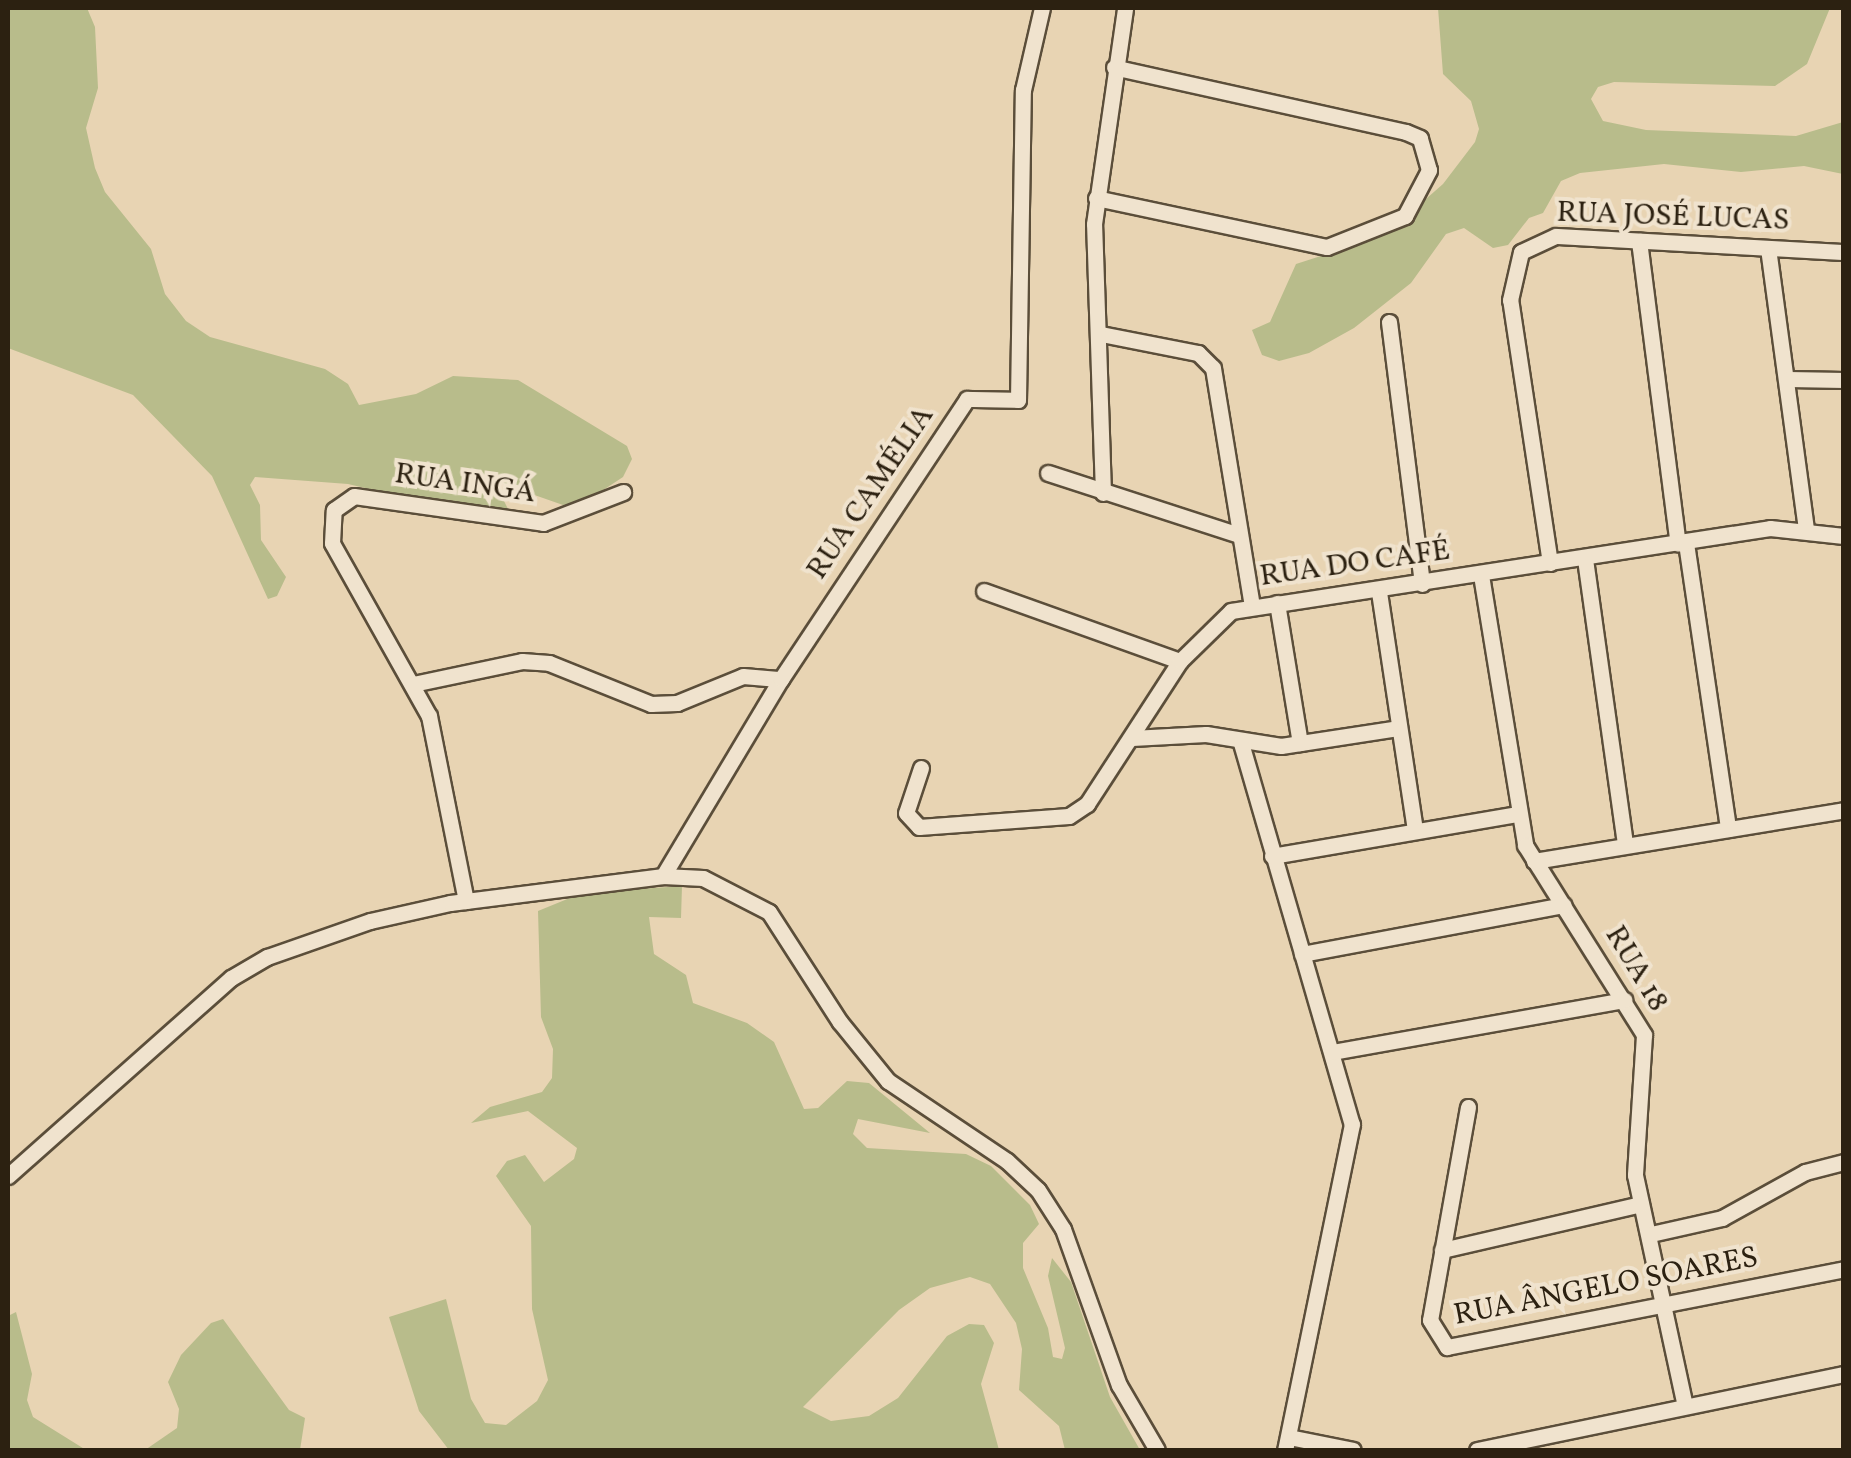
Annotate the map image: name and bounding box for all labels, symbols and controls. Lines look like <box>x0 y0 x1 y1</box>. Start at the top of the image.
street label: RUA JOSÉ LUCAS <box>1556 195 1790 239</box>
street label: RUA CAMÉLIA <box>800 399 942 587</box>
street label: RUA INGÁ <box>392 456 538 512</box>
street label: RUA DO CAFÉ <box>1258 533 1452 595</box>
street label: RUA 18 <box>1596 920 1676 1018</box>
street label: RUA ÂNGELO SOARES <box>1451 1240 1761 1334</box>

